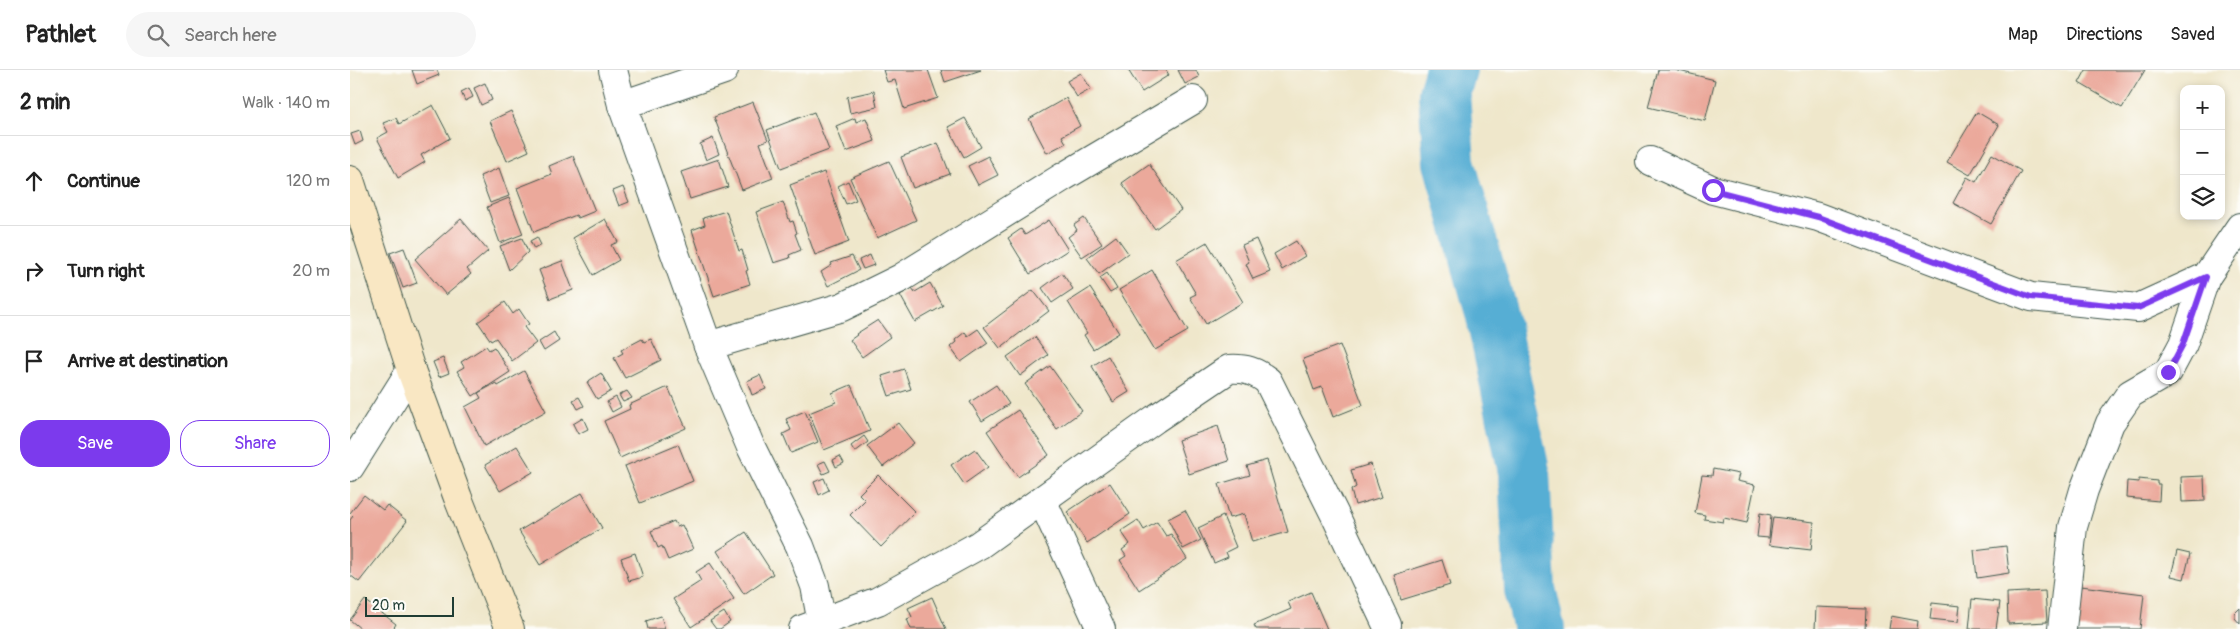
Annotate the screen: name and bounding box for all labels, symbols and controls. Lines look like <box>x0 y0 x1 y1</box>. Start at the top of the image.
search box <box>126 12 476 57</box>
text: Pathlet <box>25 20 96 49</box>
icon: search <box>144 21 172 49</box>
text: Search here <box>184 23 277 47</box>
text: Map <box>2008 23 2038 46</box>
text: Directions <box>2066 23 2142 46</box>
text: Saved <box>2170 23 2215 46</box>
map controls <box>2180 85 2225 220</box>
button: + <box>2180 85 2225 130</box>
text: 2 min <box>20 89 70 116</box>
text: Walk · 140 m <box>242 93 330 113</box>
button: − <box>2180 130 2225 175</box>
icon: ahead <box>20 167 48 195</box>
text: Continue <box>67 169 140 193</box>
text: 120 m <box>286 171 330 191</box>
button: layers <box>2180 175 2225 220</box>
route start <box>1702 179 1725 202</box>
icon: right <box>20 257 48 285</box>
text: Turn right <box>67 259 145 283</box>
text: 20 m <box>292 261 330 281</box>
icon: arrive <box>20 347 48 375</box>
text: Arrive at destination <box>67 349 228 373</box>
route end <box>2157 361 2180 384</box>
button: Save <box>20 420 170 467</box>
button: Share <box>180 420 330 467</box>
scale bar <box>365 594 454 617</box>
text: 20 m <box>372 597 405 614</box>

